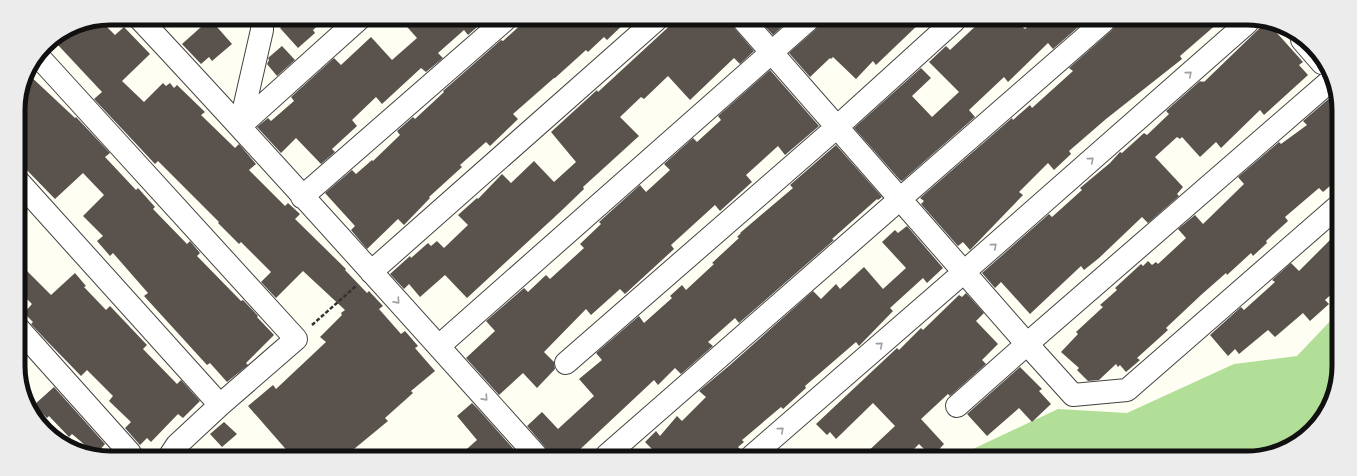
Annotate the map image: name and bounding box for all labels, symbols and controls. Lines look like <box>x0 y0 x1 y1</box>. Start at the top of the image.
one-way arrow <box>1184 72 1191 79</box>
one-way arrow <box>1086 158 1094 165</box>
one-way arrow <box>989 244 996 251</box>
one-way arrow <box>393 296 400 304</box>
one-way arrow <box>875 343 882 350</box>
one-way arrow <box>480 393 487 400</box>
one-way arrow <box>776 428 784 435</box>

